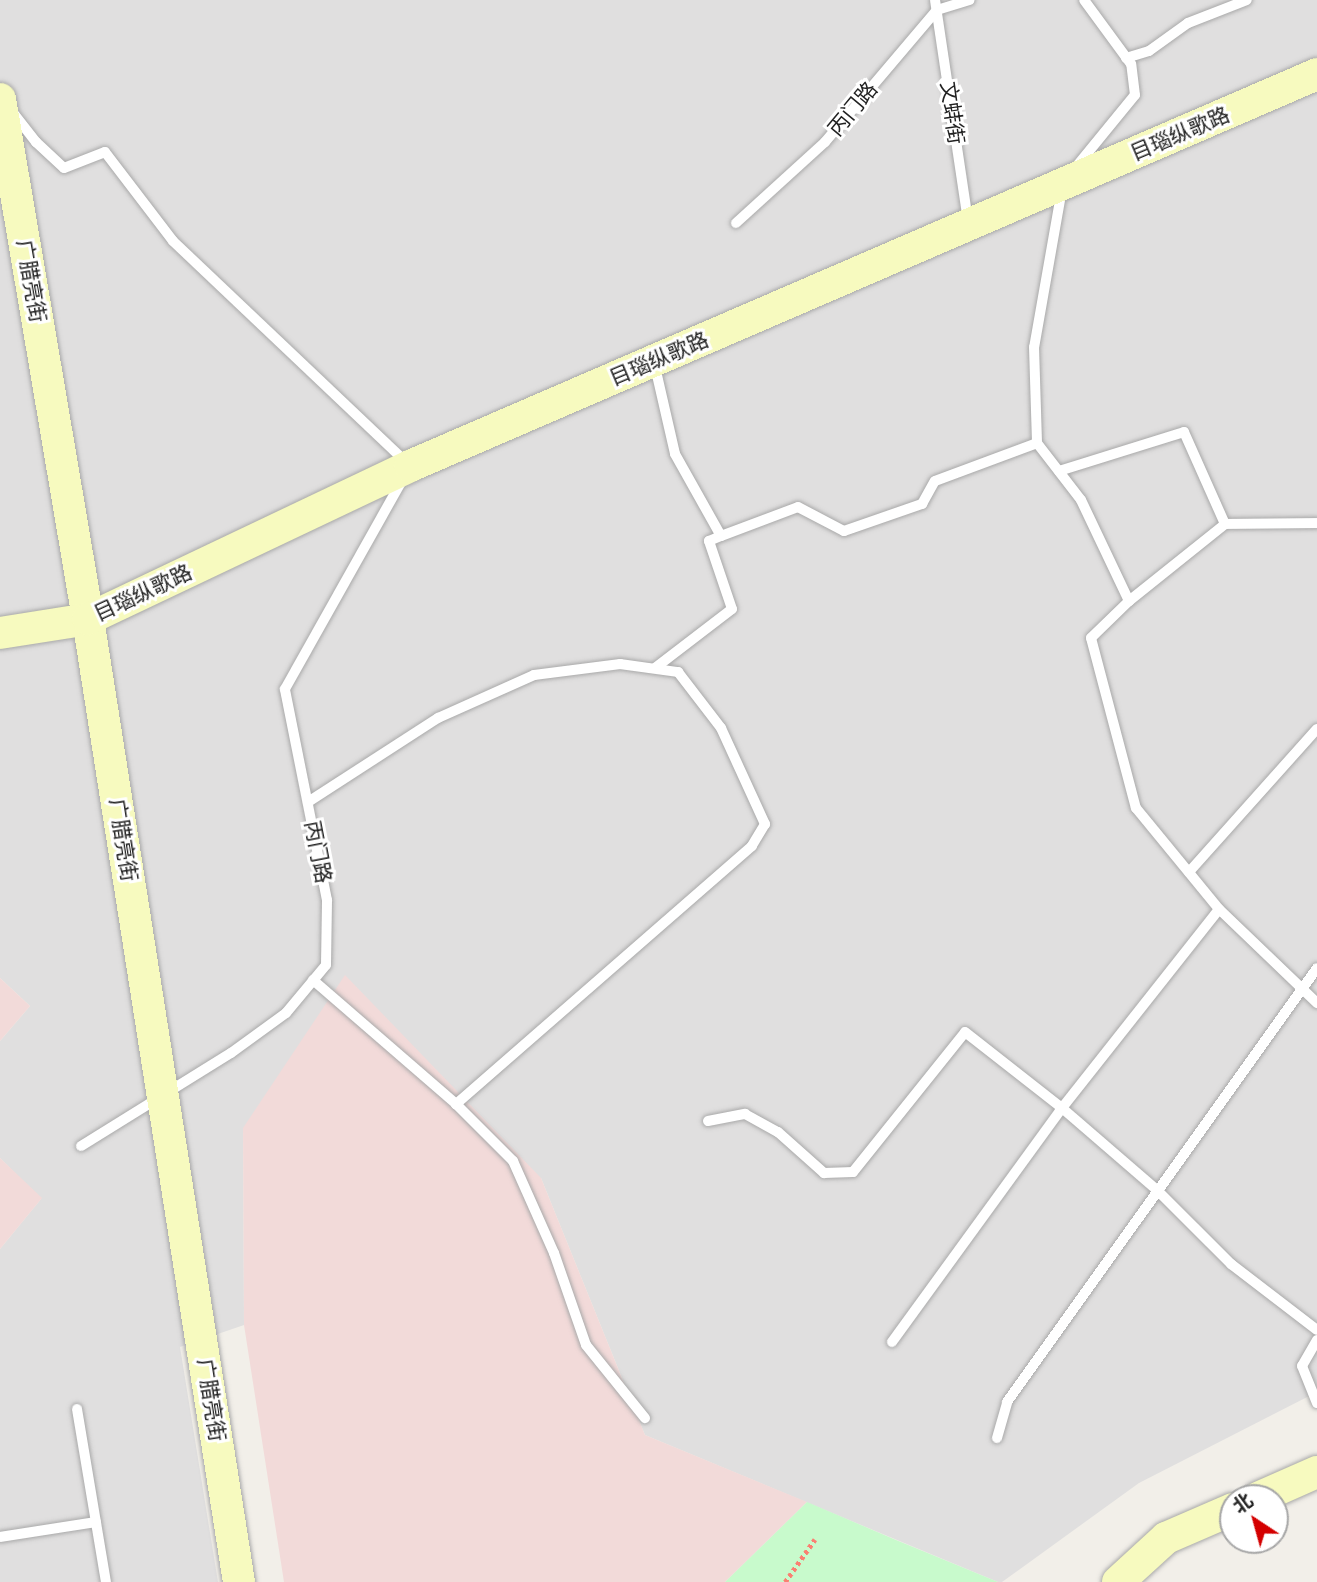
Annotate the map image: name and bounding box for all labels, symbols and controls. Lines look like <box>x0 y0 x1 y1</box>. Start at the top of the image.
street label: 丙门路 <box>823 77 883 141</box>
street label: 文蚌街 <box>935 80 969 146</box>
street label: 目瑙纵歌路 <box>1127 102 1233 166</box>
street label: 广腊亮街 <box>11 237 51 325</box>
street label: 目瑙纵歌路 <box>606 327 712 391</box>
street label: 目瑙纵歌路 <box>90 559 196 627</box>
street label: 广腊亮街 <box>104 797 142 883</box>
street label: 丙门路 <box>300 819 336 885</box>
street label: 广腊亮街 <box>192 1357 230 1443</box>
north arrow <box>1219 1484 1289 1554</box>
text: 北 <box>1228 1488 1257 1518</box>

